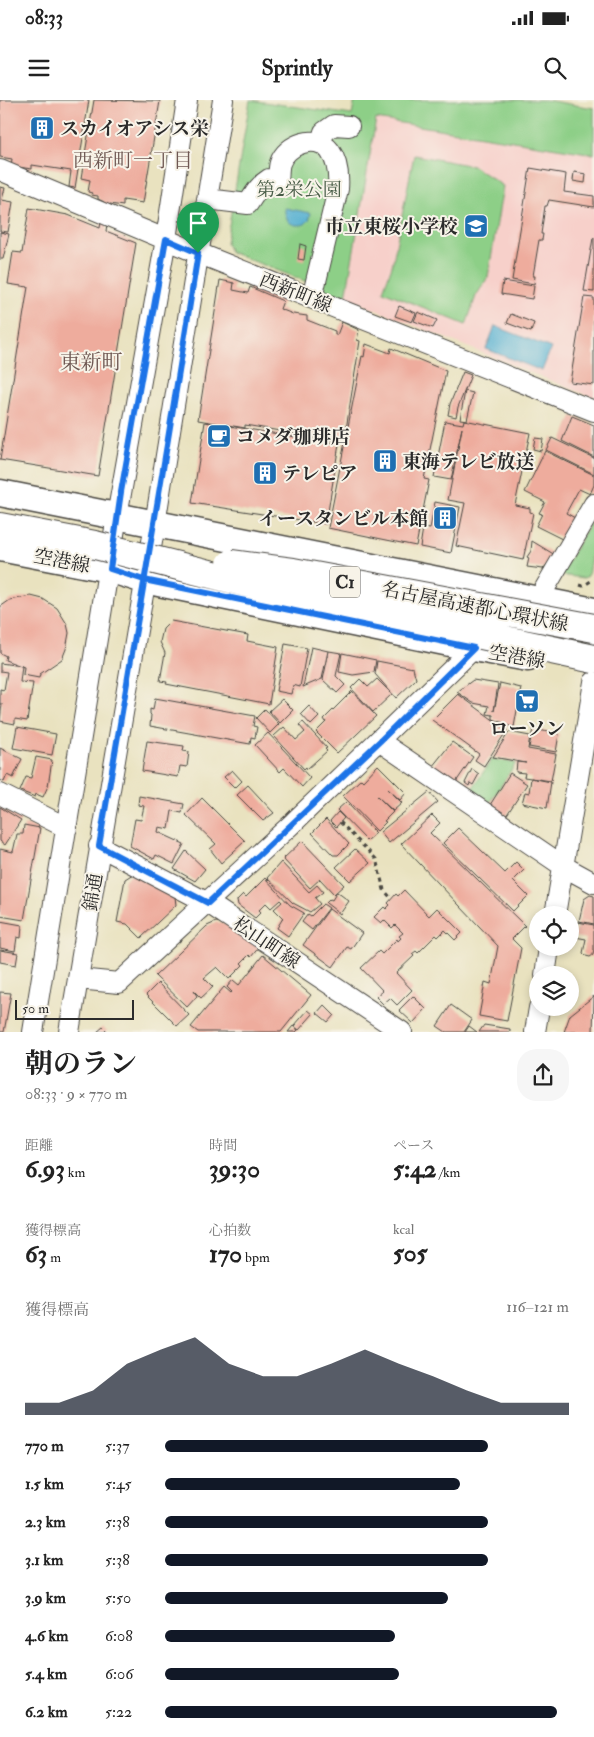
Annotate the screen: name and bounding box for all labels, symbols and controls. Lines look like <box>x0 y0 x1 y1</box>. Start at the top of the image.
text: 08:33 <box>25 6 63 30</box>
icon: menu <box>25 54 53 82</box>
text: Sprintly <box>262 54 332 82</box>
icon: search <box>541 54 569 82</box>
building icon: スカイオアシス栄 <box>29 115 55 141</box>
place label: スカイオアシス栄 <box>60 117 209 141</box>
district label: 西新町一丁目 <box>73 148 193 173</box>
park label: 第2栄公園 <box>256 178 342 202</box>
pin <box>177 202 219 253</box>
icon: arrive <box>184 209 212 237</box>
school or university icon: 市立東桜小学校 <box>463 213 489 239</box>
place label: 市立東桜小学校 <box>325 215 458 239</box>
street label: 西新町線 <box>256 268 335 318</box>
district label: 東新町 <box>60 349 123 376</box>
cafe icon: コメダ珈琲店 <box>206 423 232 449</box>
place label: コメダ珈琲店 <box>236 425 350 449</box>
building icon: 東海テレビ放送 <box>372 448 398 474</box>
place label: 東海テレビ放送 <box>402 450 535 474</box>
building icon: テレピア <box>252 460 278 486</box>
place label: テレピア <box>282 462 358 486</box>
building icon: イースタンビル本館 <box>432 505 458 531</box>
place label: イースタンビル本館 <box>258 507 428 531</box>
street label: 空港線 <box>32 544 92 578</box>
road number: C1 <box>330 567 360 598</box>
street label: 名古屋高速都心環状線 <box>379 577 570 637</box>
street label: 空港線 <box>487 640 547 674</box>
supermarket icon: ローソン <box>514 688 540 714</box>
place label: ローソン <box>489 717 565 741</box>
street label: 錦通 <box>78 872 108 913</box>
map controls <box>529 906 579 1016</box>
button: locate <box>529 906 579 956</box>
street label: 松山町線 <box>228 912 305 974</box>
button: layers <box>529 966 579 1016</box>
scale bar <box>15 997 134 1020</box>
text: 50 m <box>22 1000 49 1017</box>
text: 朝のラン <box>25 1047 137 1082</box>
button: share <box>517 1049 569 1101</box>
text: 08:33 · 9 × 770 m <box>25 1084 127 1104</box>
text: 距離 <box>25 1137 53 1154</box>
text: 時間 <box>209 1137 237 1154</box>
text: ペース <box>393 1137 434 1154</box>
text: 6.93 <box>25 1154 65 1185</box>
text: 39:30 <box>209 1154 260 1185</box>
text: 5:42 <box>393 1154 436 1185</box>
text: km <box>65 1164 85 1181</box>
text: /km <box>436 1164 460 1181</box>
text: kcal <box>393 1221 414 1238</box>
text: 獲得標高 <box>25 1222 81 1239</box>
text: 心拍数 <box>209 1222 251 1239</box>
text: 505 <box>393 1238 428 1269</box>
text: 63 <box>25 1239 47 1270</box>
text: 170 <box>209 1239 242 1270</box>
text: m <box>47 1249 61 1266</box>
text: bpm <box>242 1249 270 1266</box>
text: 116–121 m <box>506 1297 569 1317</box>
text: 獲得標高 <box>25 1300 89 1320</box>
text: 770 m <box>25 1436 64 1456</box>
text: 5:37 <box>105 1436 129 1456</box>
text: 1.5 km <box>25 1474 64 1494</box>
text: 5:45 <box>105 1474 132 1494</box>
text: 2.3 km <box>25 1512 66 1532</box>
text: 5:38 <box>105 1512 130 1532</box>
text: 3.1 km <box>25 1550 63 1570</box>
text: 5:38 <box>105 1550 130 1570</box>
text: 3.9 km <box>25 1588 66 1608</box>
text: 5:50 <box>105 1588 131 1608</box>
text: 4.6 km <box>25 1626 69 1646</box>
text: 6:08 <box>105 1626 133 1646</box>
text: 5.4 km <box>25 1664 67 1684</box>
text: 6:06 <box>105 1664 133 1684</box>
text: 6.2 km <box>25 1702 68 1722</box>
text: 5:22 <box>105 1702 132 1722</box>

